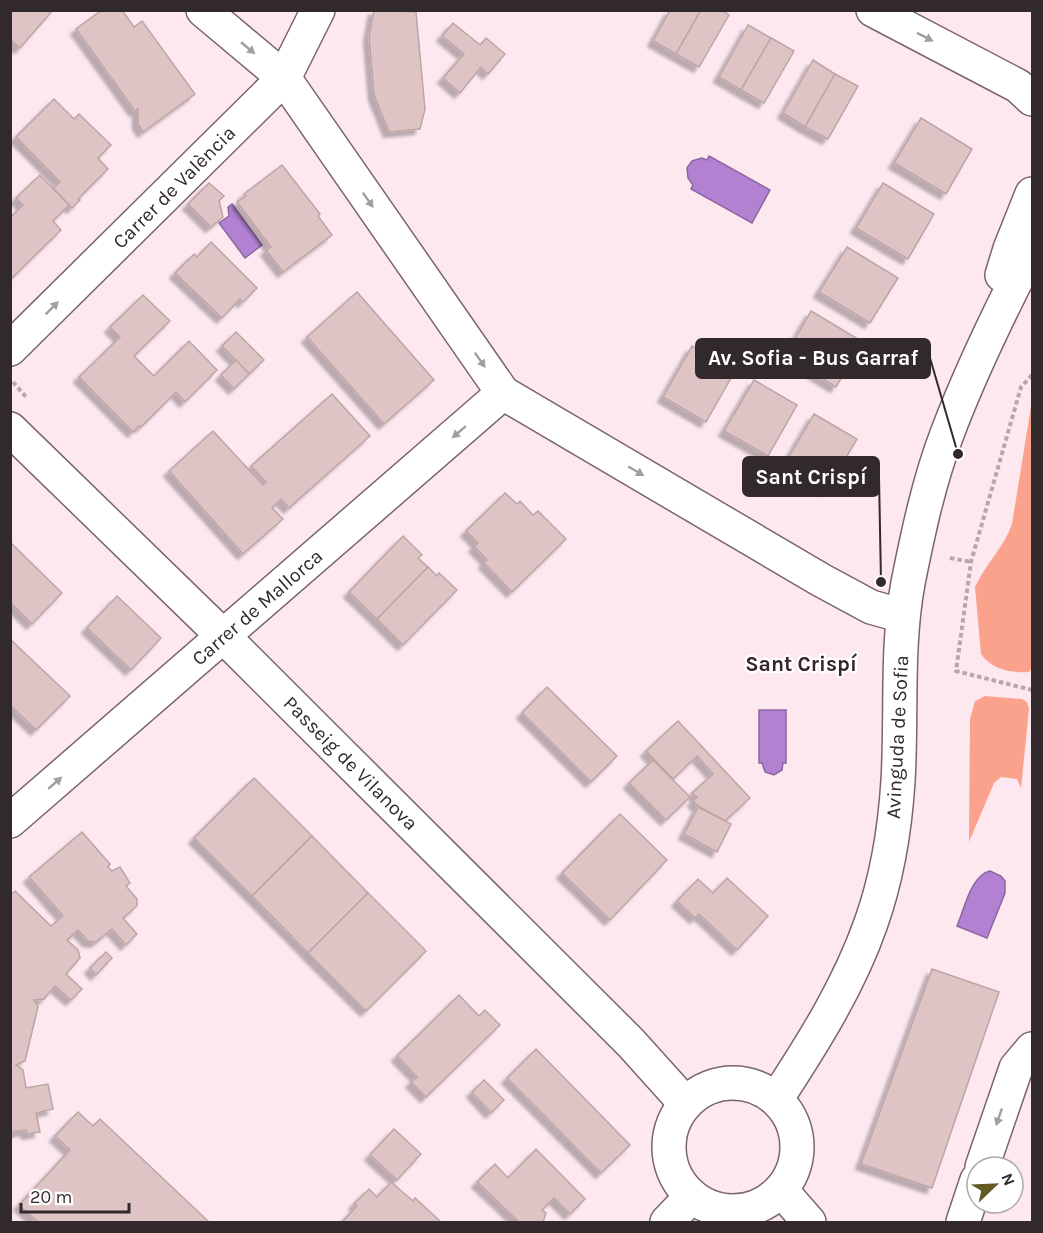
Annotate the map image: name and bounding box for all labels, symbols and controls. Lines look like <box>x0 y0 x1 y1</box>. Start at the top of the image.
one-way arrow <box>916 32 933 42</box>
one-way arrow <box>240 41 255 54</box>
street label: Carrer de València <box>108 121 240 253</box>
one-way arrow <box>362 192 373 208</box>
one-way arrow <box>45 301 60 315</box>
callout: Av. Sofia - Bus Garraf <box>696 339 930 378</box>
text: Av. Sofia - Bus Garraf <box>708 346 918 370</box>
one-way arrow <box>474 352 485 368</box>
one-way arrow <box>451 425 467 438</box>
callout: Sant Crispí <box>743 457 879 496</box>
text: Sant Crispí <box>755 465 868 489</box>
one-way arrow <box>628 466 644 477</box>
street label: Carrer de Mallorca <box>187 544 327 670</box>
district label: Sant Crispí <box>745 652 858 676</box>
street label: Avinguda de Sofia <box>882 655 913 819</box>
street label: Passeig de Vilanova <box>279 692 422 835</box>
one-way arrow <box>47 777 62 790</box>
one-way arrow <box>993 1109 1003 1127</box>
north arrow <box>965 1155 1025 1215</box>
text: N <box>997 1170 1019 1188</box>
scale bar <box>21 1176 129 1214</box>
text: 20 m <box>30 1186 72 1208</box>

